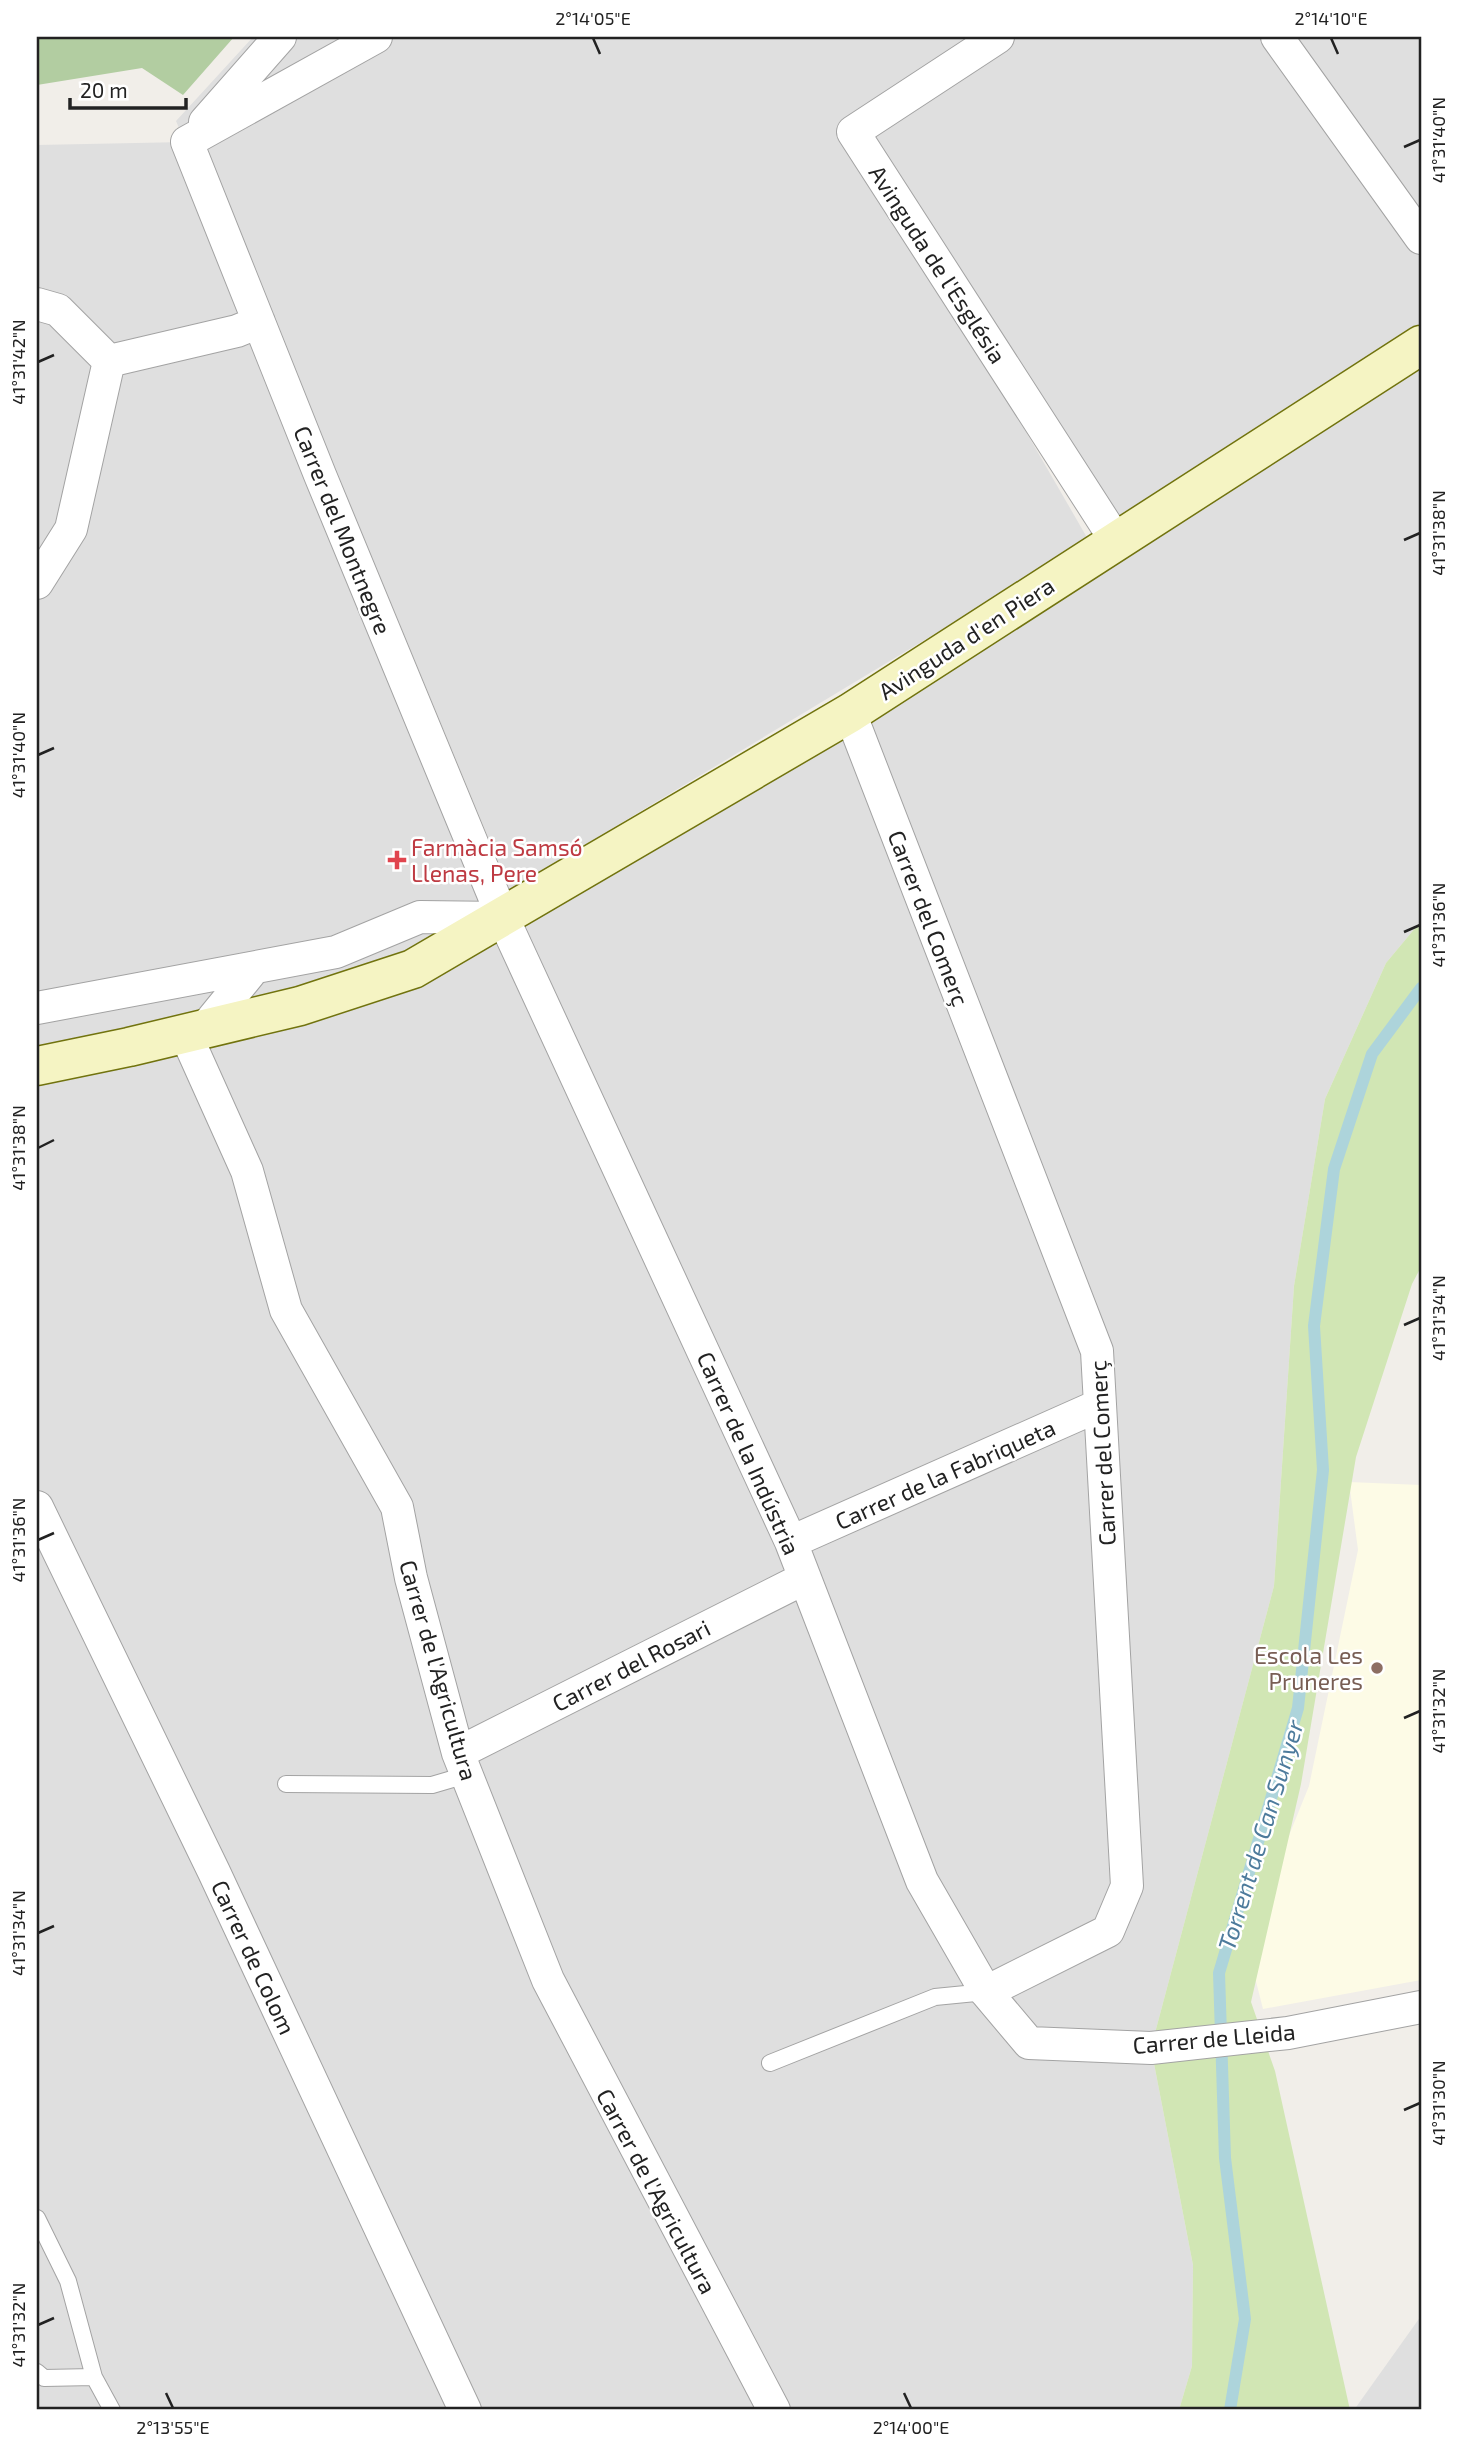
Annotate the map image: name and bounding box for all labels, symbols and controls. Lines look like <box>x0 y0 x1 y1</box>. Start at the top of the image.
text: 2°14'05"E <box>555 7 631 29</box>
text: 2°14'10"E <box>1294 7 1368 29</box>
scale bar <box>70 66 186 110</box>
text: 20 m <box>80 77 128 102</box>
text: 41°31'40"N <box>1427 97 1449 183</box>
street label: Avinguda de l'Església <box>864 160 1012 368</box>
text: 41°31'42"N <box>7 319 29 405</box>
street label: Carrer del Montnegre <box>288 422 398 638</box>
text: 41°31'38"N <box>1427 490 1449 576</box>
street label: Avinguda d'en Piera <box>873 571 1059 705</box>
text: 41°31'40"N <box>7 712 29 798</box>
street label: Carrer del Comerç <box>882 826 975 1010</box>
place label: Farmàcia Samsó Llenas, Pere <box>411 833 583 887</box>
marker: Farmàcia Samsó Llenas, Pere <box>389 852 405 868</box>
text: 41°31'36"N <box>1427 882 1449 968</box>
text: 41°31'38"N <box>7 1105 29 1191</box>
text: 41°31'34"N <box>1427 1275 1449 1361</box>
street label: Carrer de la Indústria <box>692 1347 806 1559</box>
street label: Carrer del Comerç <box>1083 1359 1122 1547</box>
street label: Carrer de la Fabriqueta <box>831 1413 1059 1535</box>
text: 41°31'36"N <box>7 1497 29 1583</box>
street label: Carrer de l'Agricultura <box>394 1557 484 1783</box>
street label: Carrer del Rosari <box>547 1613 715 1717</box>
place label: Escola Les Pruneres <box>1254 1641 1363 1695</box>
marker: Escola Les Pruneres <box>1369 1660 1385 1676</box>
text: 41°31'32"N <box>1427 1669 1449 1753</box>
water label: Torrent de Can Sunyer <box>1211 1716 1309 1954</box>
street label: Carrer de Colom <box>206 1875 302 2039</box>
text: 41°31'34"N <box>7 1890 29 1976</box>
street label: Carrer de Lleida <box>1131 2017 1297 2059</box>
text: 41°31'30"N <box>1427 2060 1449 2146</box>
street label: Carrer de l'Agricultura <box>591 2084 723 2298</box>
text: 41°31'32"N <box>7 2283 29 2367</box>
text: 2°13'55"E <box>136 2416 210 2438</box>
text: 2°14'00"E <box>873 2416 949 2438</box>

